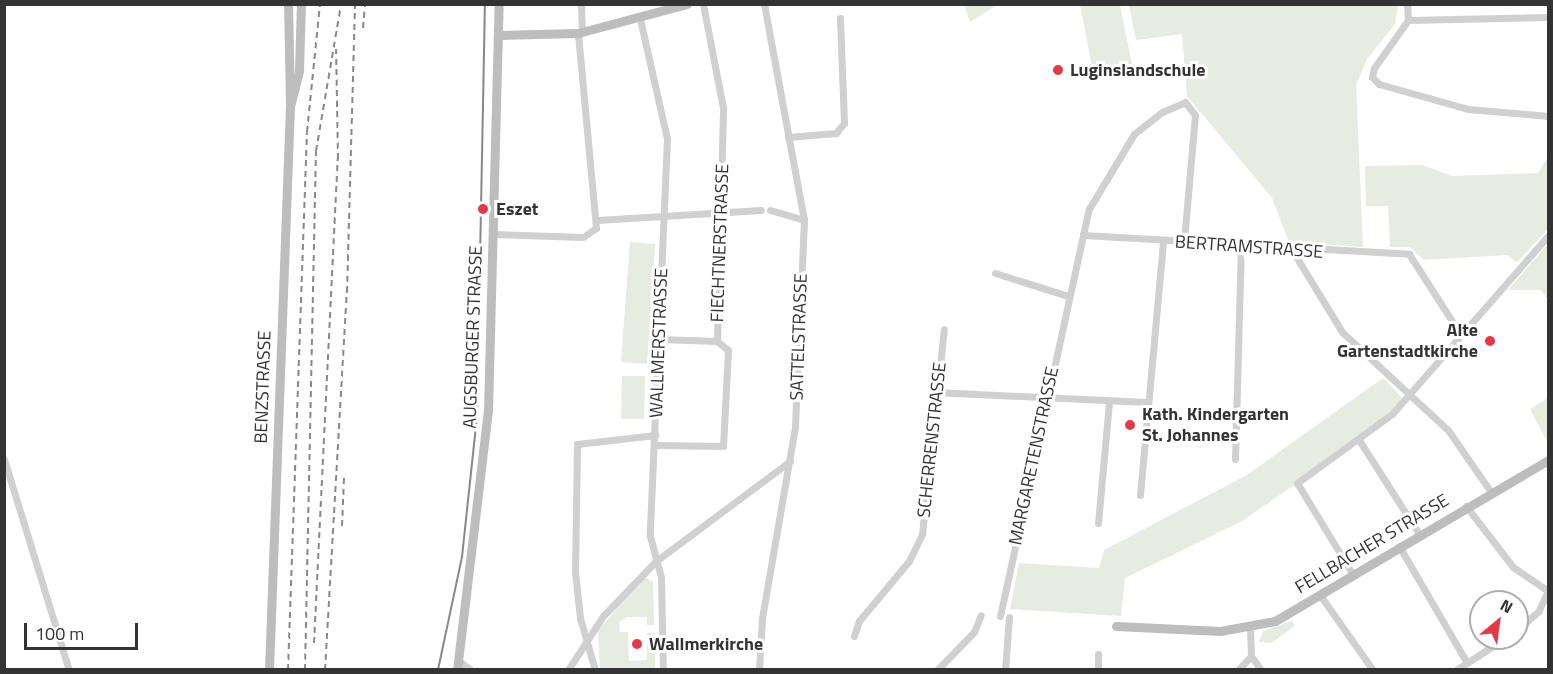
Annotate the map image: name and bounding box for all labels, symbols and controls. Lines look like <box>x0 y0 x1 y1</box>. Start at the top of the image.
place label: Luginslandschule <box>1070 59 1206 81</box>
marker: Luginslandschule <box>1051 63 1065 77</box>
street label: FIECHTNERSTRASSE <box>706 163 734 323</box>
place label: Eszet <box>496 198 538 220</box>
marker: Eszet <box>474 200 492 218</box>
street label: BERTRAMSTRASSE <box>1174 231 1324 263</box>
street label: AUGSBURGER STRASSE <box>459 245 487 429</box>
street label: WALLMERSTRASSE <box>646 268 672 418</box>
street label: SATTELSTRASSE <box>786 273 812 401</box>
place label: Alte Gartenstadtkirche <box>1337 320 1478 362</box>
street label: BENZSTRASSE <box>250 330 276 444</box>
marker: Alte Gartenstadtkirche <box>1483 334 1497 348</box>
street label: SCHERRENSTRASSE <box>913 361 951 519</box>
street label: MARGARETENSTRASSE <box>1005 365 1063 547</box>
place label: Kath. Kindergarten St. Johannes <box>1142 404 1289 446</box>
marker: Kath. Kindergarten St. Johannes <box>1123 418 1137 432</box>
street label: FELLBACHER STRASSE <box>1291 490 1453 598</box>
north arrow <box>1469 590 1529 650</box>
text: N <box>1496 593 1517 619</box>
scale bar <box>27 611 141 649</box>
text: 100 m <box>35 620 84 647</box>
place label: Wallmerkirche <box>649 633 763 655</box>
marker: Wallmerkirche <box>630 637 644 651</box>

